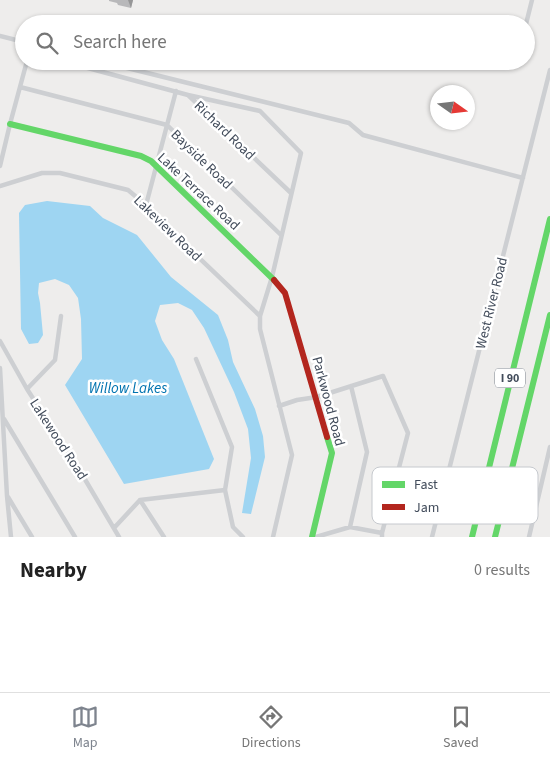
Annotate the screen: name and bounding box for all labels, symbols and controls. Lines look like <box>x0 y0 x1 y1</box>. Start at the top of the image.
search box <box>15 15 535 70</box>
icon: search <box>33 29 61 57</box>
text: Search here <box>73 29 167 56</box>
north arrow <box>430 85 475 130</box>
street label: Richard Road <box>189 96 259 165</box>
street label: Bayside Road <box>166 125 237 194</box>
street label: Lake Terrace Road <box>153 148 244 235</box>
street label: Lakeview Road <box>129 191 206 266</box>
street label: West River Road <box>471 255 513 351</box>
street label: Parkwood Road <box>306 354 350 448</box>
road number: I 90 <box>495 368 525 388</box>
water label: Willow Lakes <box>89 378 167 399</box>
street label: Lakewood Road <box>24 395 92 484</box>
legend <box>372 467 538 524</box>
text: Fast <box>414 475 438 495</box>
text: Jam <box>414 498 439 518</box>
text: Nearby <box>20 555 87 585</box>
text: 0 results <box>474 559 530 581</box>
tab: Map <box>71 703 99 753</box>
tab: Directions <box>241 703 301 753</box>
tab: Saved <box>443 703 479 753</box>

